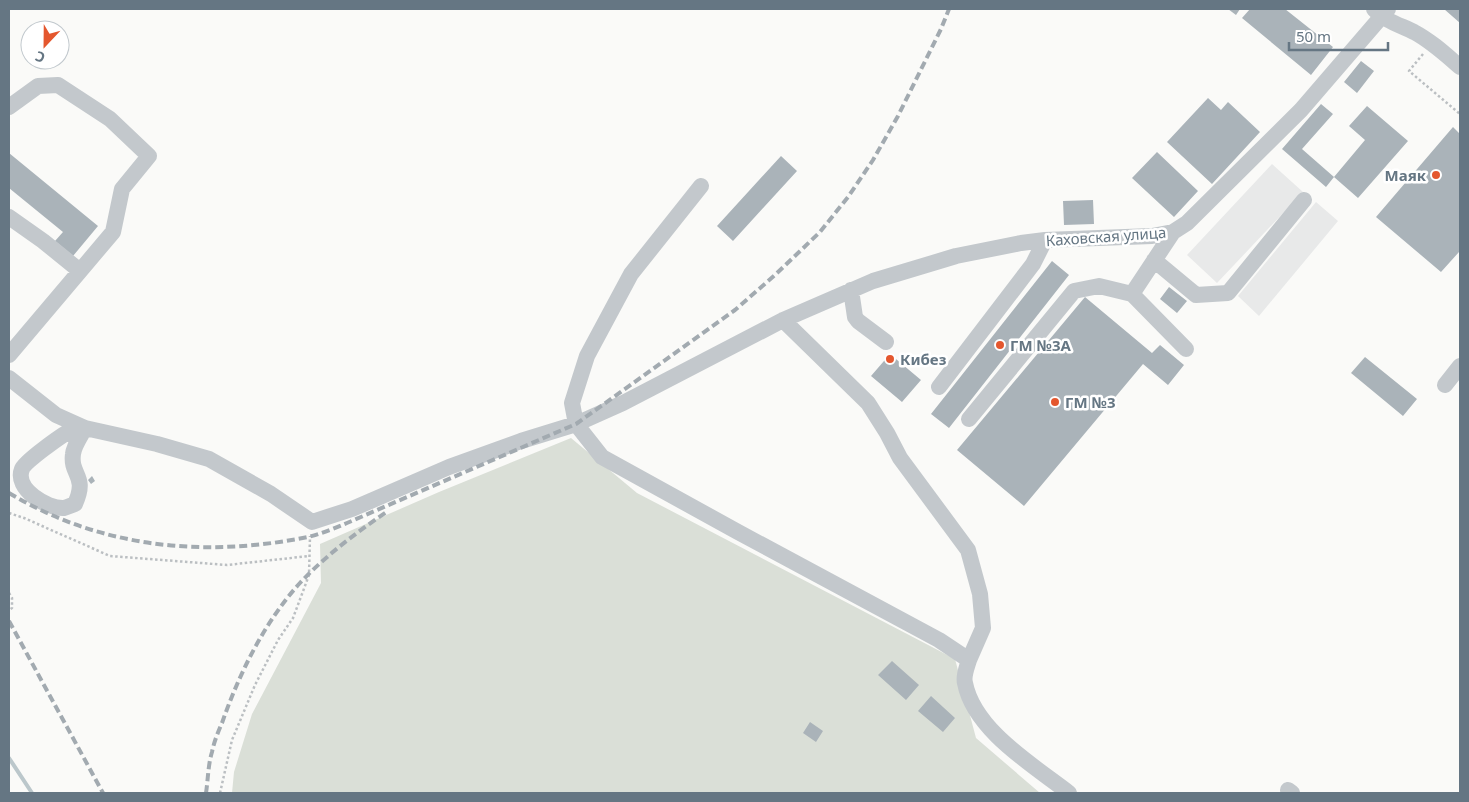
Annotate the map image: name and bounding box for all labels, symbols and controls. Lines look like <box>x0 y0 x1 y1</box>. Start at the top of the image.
north arrow <box>20 20 70 70</box>
scale bar <box>1289 20 1388 52</box>
text: 50 m <box>1296 26 1331 46</box>
text: С <box>32 47 48 68</box>
place label: Маяк <box>1385 165 1427 185</box>
marker: Маяк <box>1430 169 1442 181</box>
street label: Каховская улица <box>1045 222 1167 250</box>
place label: ГМ №3А <box>1010 335 1071 355</box>
marker: ГМ №3А <box>994 339 1006 351</box>
place label: Кибез <box>900 349 947 369</box>
marker: Кибез <box>884 353 896 365</box>
place label: ГМ №3 <box>1065 392 1116 412</box>
marker: ГМ №3 <box>1049 396 1061 408</box>

